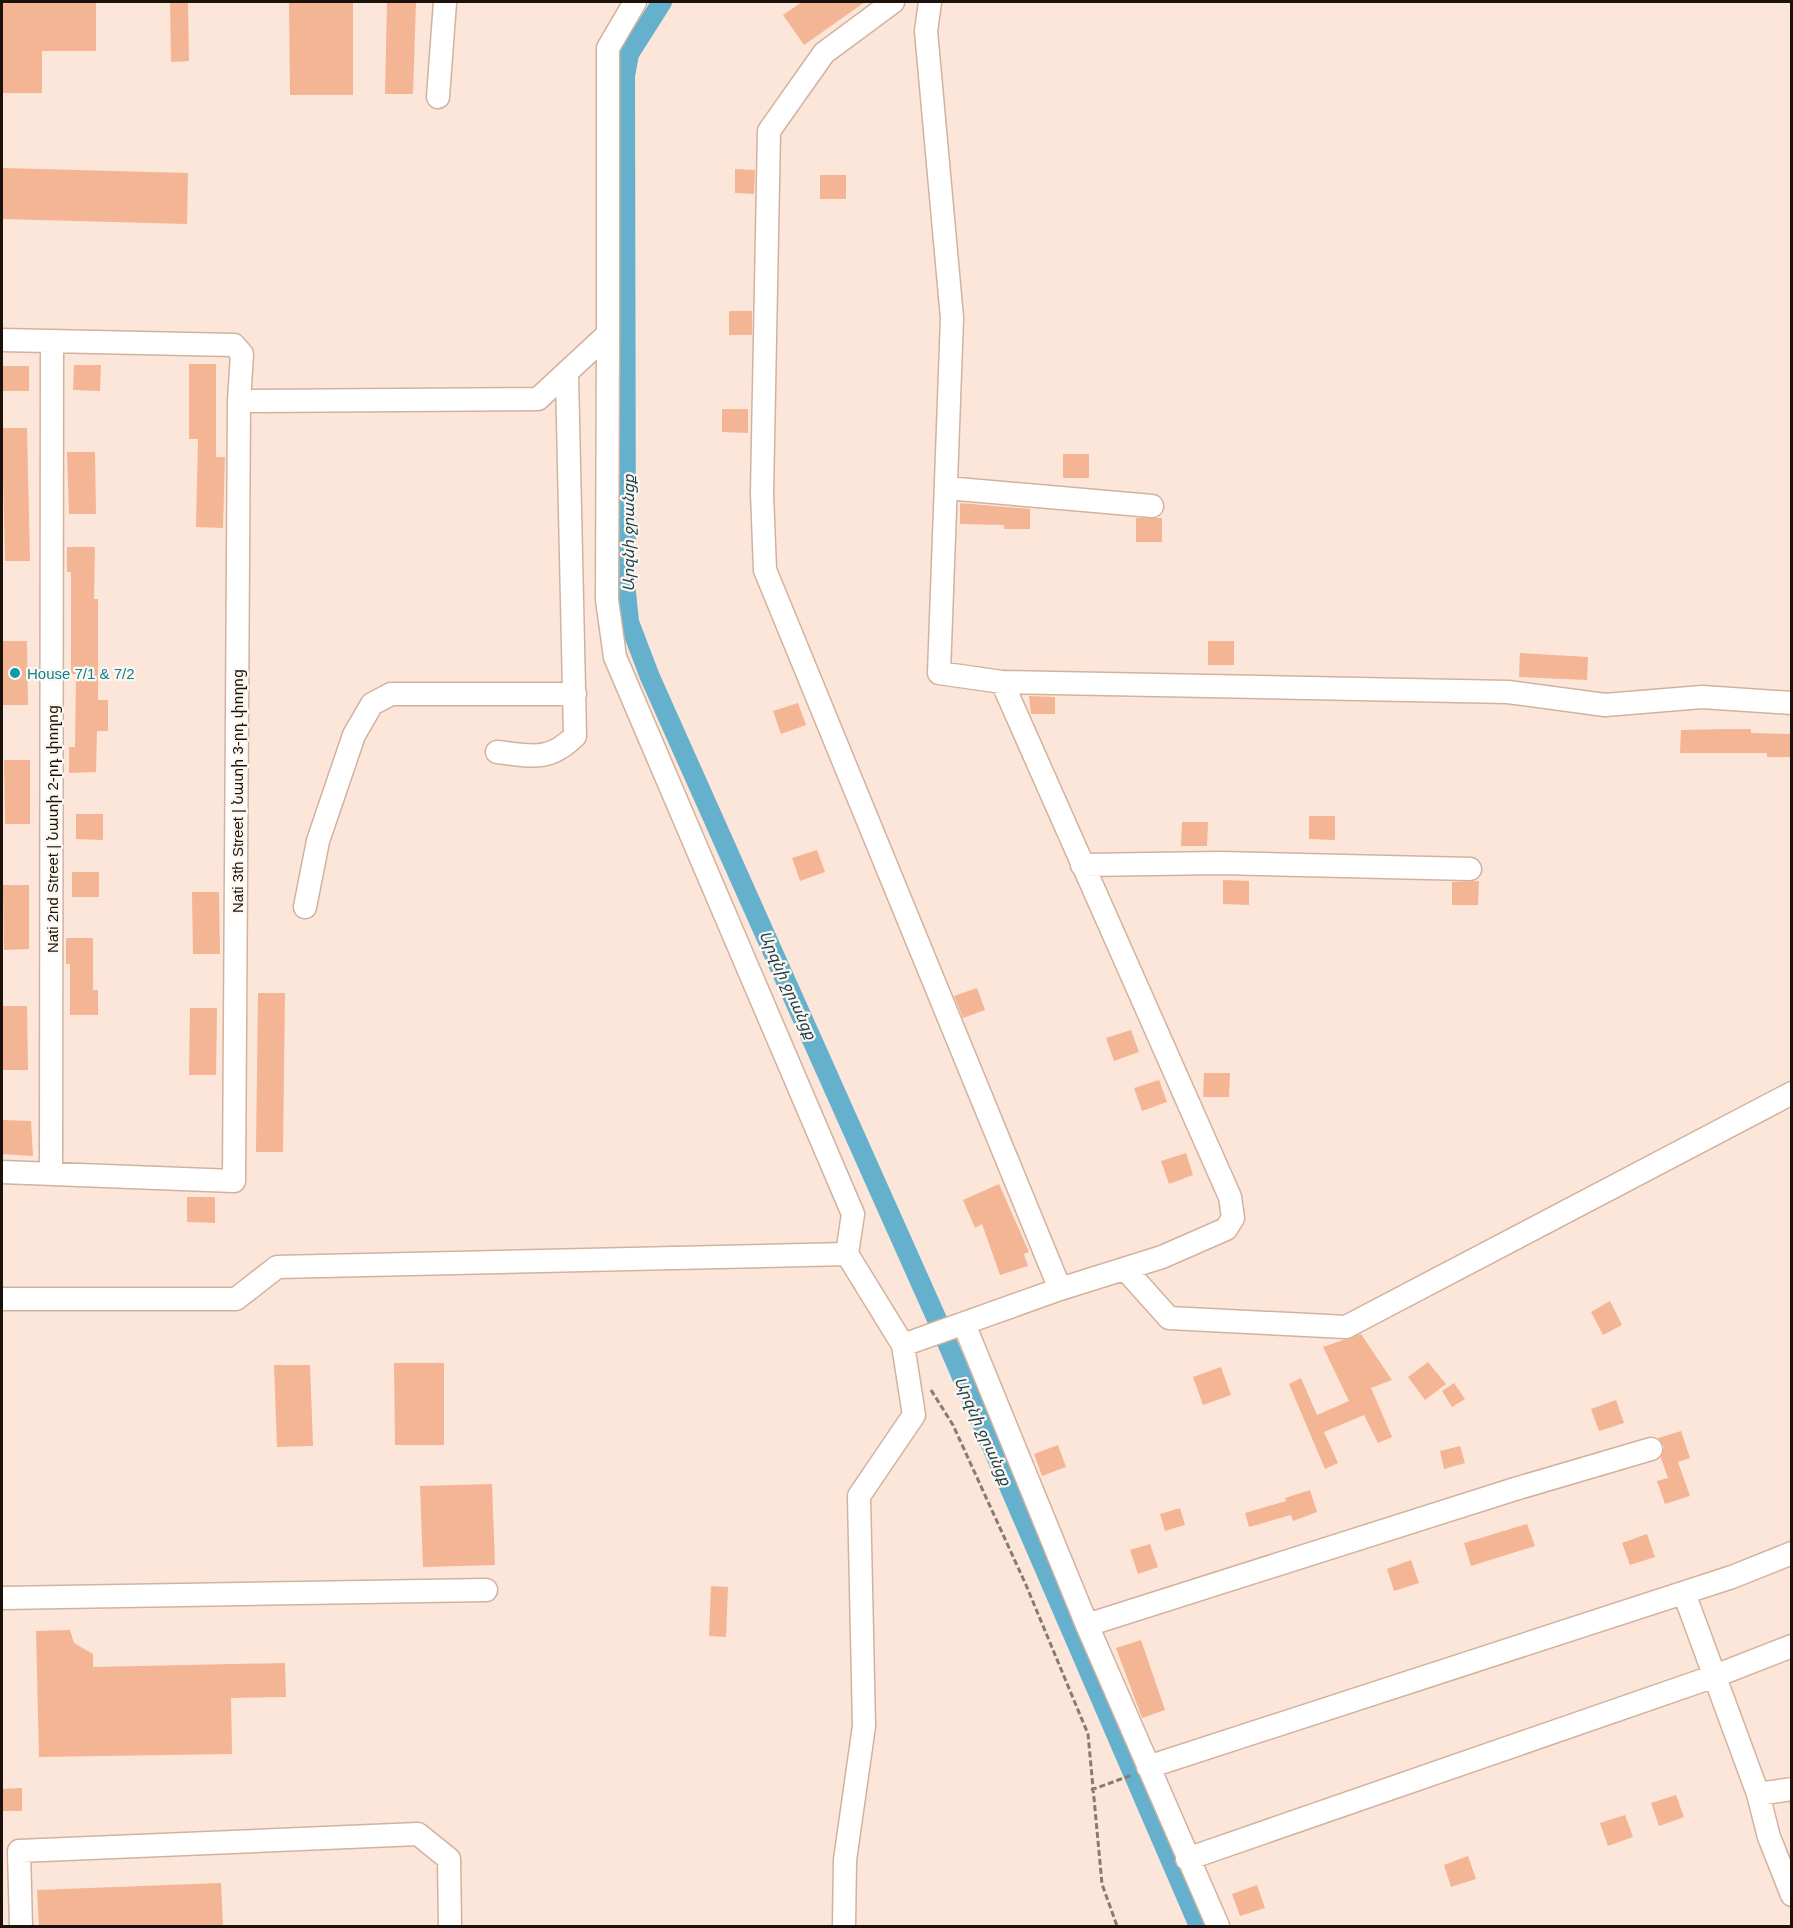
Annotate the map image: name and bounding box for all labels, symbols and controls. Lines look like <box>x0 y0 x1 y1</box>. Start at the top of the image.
water label: Արզնի ջրանցք <box>620 473 638 592</box>
place label: House 7/1 & 7/2 <box>27 665 135 682</box>
marker: House 7/1 & 7/2 <box>8 666 22 680</box>
street label: Nati 3th Street | Նատի 3-րդ փողոց <box>229 669 247 913</box>
street label: Nati 2nd Street | Նատի 2-րդ փողոց <box>44 705 62 953</box>
water label: Արզնի ջրանցք <box>755 928 820 1044</box>
water label: Արզնի ջրանցք <box>950 1374 1015 1490</box>

